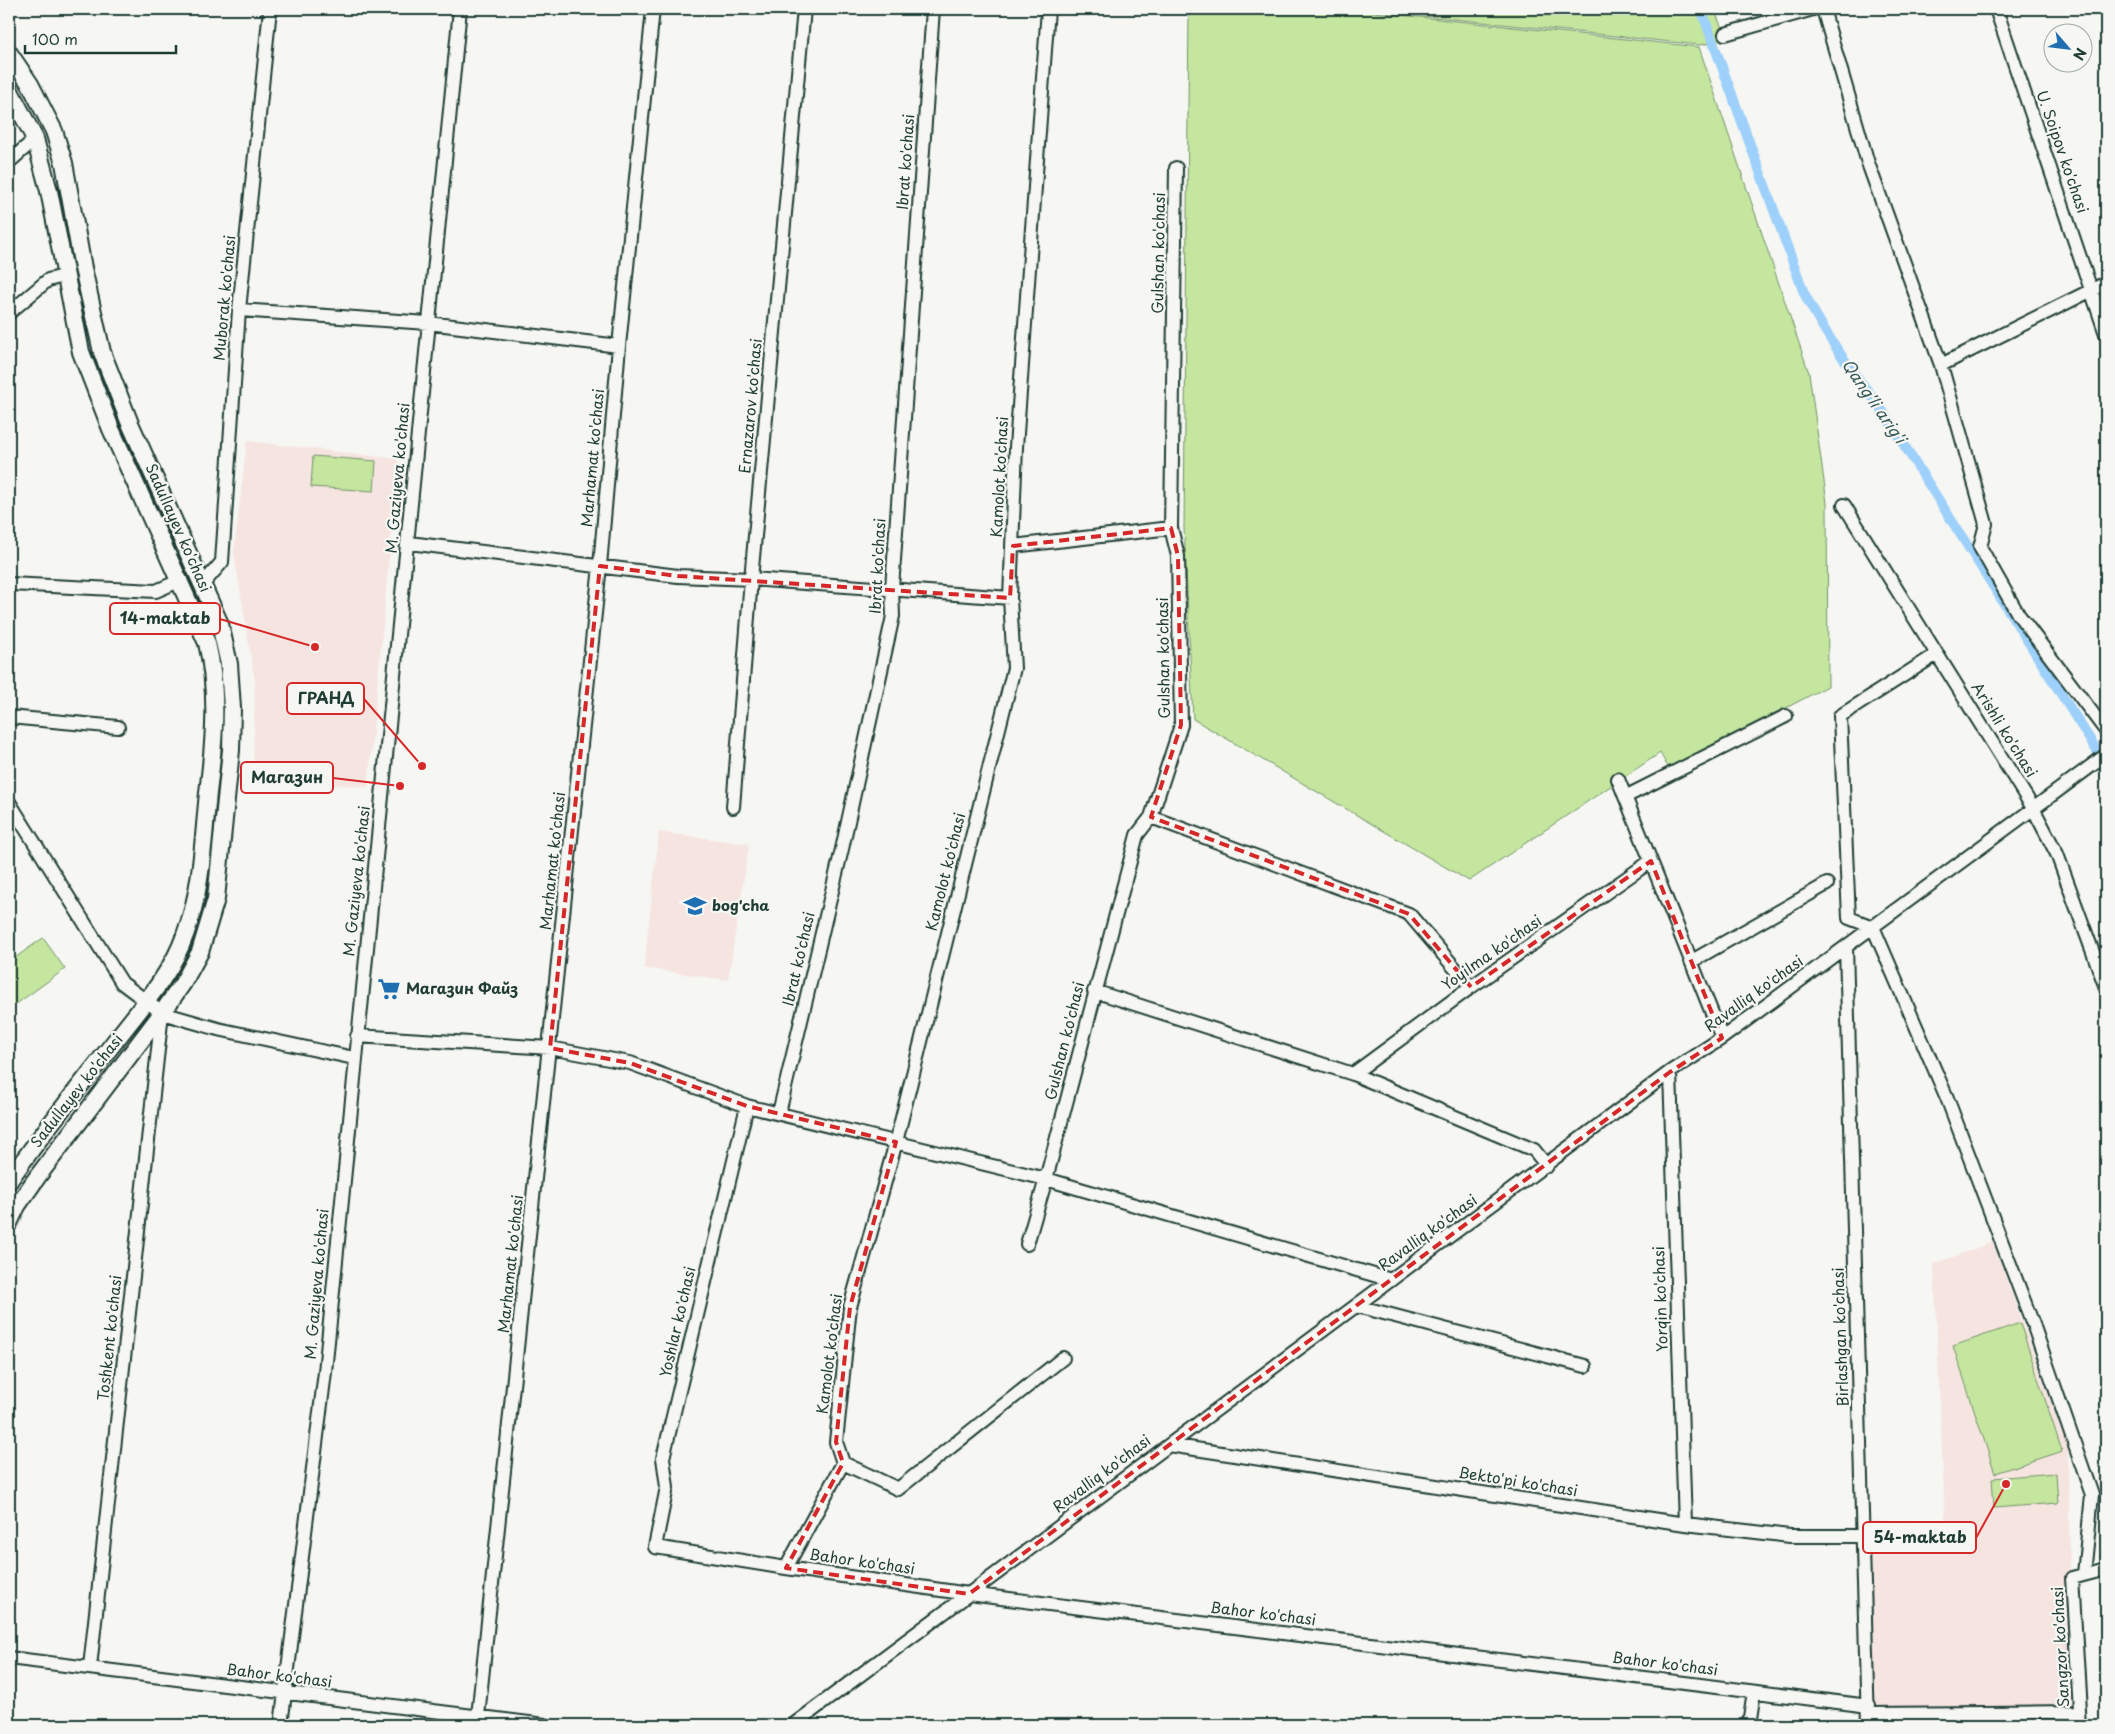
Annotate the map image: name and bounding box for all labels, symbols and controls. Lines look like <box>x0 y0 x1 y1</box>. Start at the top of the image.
scale bar <box>25 22 176 54</box>
north arrow <box>2042 22 2092 72</box>
text: 100 m <box>32 27 78 50</box>
text: N <box>2068 45 2092 64</box>
street label: U. Soipov ko'chasi <box>2032 87 2095 216</box>
street label: Ibrat ko'chasi <box>890 113 919 211</box>
street label: Gulshan ko'chasi <box>1145 192 1170 314</box>
street label: Muborak ko'chasi <box>207 234 240 362</box>
street label: Ernazarov ko'chasi <box>732 337 767 474</box>
water label: Qang'li arig'i <box>1837 353 1914 450</box>
street label: Marhamat ko'chasi <box>574 388 609 528</box>
street label: M. Gaziyeva ko'chasi <box>378 402 415 554</box>
street label: Kamolot ko'chasi <box>984 416 1013 538</box>
street label: Sadullayev ko'chasi <box>141 459 218 595</box>
street label: Ibrat ko'chasi <box>863 517 890 614</box>
street label: Gulshan ko'chasi <box>1150 597 1175 719</box>
callout: 14-maktab <box>110 603 220 634</box>
text: 14-maktab <box>120 605 211 629</box>
street label: Arishli ko'chasi <box>1967 677 2044 781</box>
callout: ГРАНД <box>287 683 364 714</box>
text: ГРАНД <box>298 685 354 709</box>
callout: Магазин <box>241 762 333 793</box>
text: Магазин <box>251 764 323 788</box>
street label: Marhamat ko'chasi <box>533 791 570 931</box>
street label: M. Gaziyeva ko'chasi <box>336 804 375 957</box>
street label: Kamolot ko'chasi <box>919 810 970 933</box>
school or university icon: bog'cha <box>682 893 708 919</box>
place label: bog'cha <box>712 893 769 916</box>
street label: Ibrat ko'chasi <box>776 909 820 1008</box>
street label: Yoyilma ko'chasi <box>1436 909 1546 995</box>
street label: Ravalliq ko'chasi <box>1699 949 1807 1037</box>
supermarket icon: Магазин Файз <box>376 976 402 1002</box>
place label: Магазин Файз <box>406 976 518 999</box>
street label: Gulshan ko'chasi <box>1038 979 1089 1102</box>
street label: Sadullayev ko'chasi <box>24 1028 128 1152</box>
street label: Ravalliq ko'chasi <box>1373 1188 1481 1276</box>
street label: Marhamat ko'chasi <box>491 1194 528 1334</box>
street label: M. Gaziyeva ko'chasi <box>297 1208 334 1360</box>
street label: Yorqin ko'chasi <box>1646 1246 1673 1352</box>
street label: Yoshlar ko'chasi <box>653 1264 700 1379</box>
street label: Birlashgan ko'chasi <box>1826 1267 1853 1407</box>
street label: Toshkent ko'chasi <box>90 1274 127 1402</box>
street label: Kamolot ko'chasi <box>810 1292 847 1415</box>
street label: Ravalliq ko'chasi <box>1047 1428 1155 1517</box>
street label: Bekto'pi ko'chasi <box>1457 1460 1580 1501</box>
callout: 54-maktab <box>1863 1522 1976 1553</box>
text: 54-maktab <box>1873 1524 1967 1548</box>
street label: Bahor ko'chasi <box>808 1542 917 1579</box>
street label: Sangzor ko'chasi <box>2045 1586 2074 1708</box>
street label: Bahor ko'chasi <box>1209 1595 1317 1630</box>
street label: Bahor ko'chasi <box>1611 1645 1719 1680</box>
street label: Bahor ko'chasi <box>225 1657 333 1692</box>

